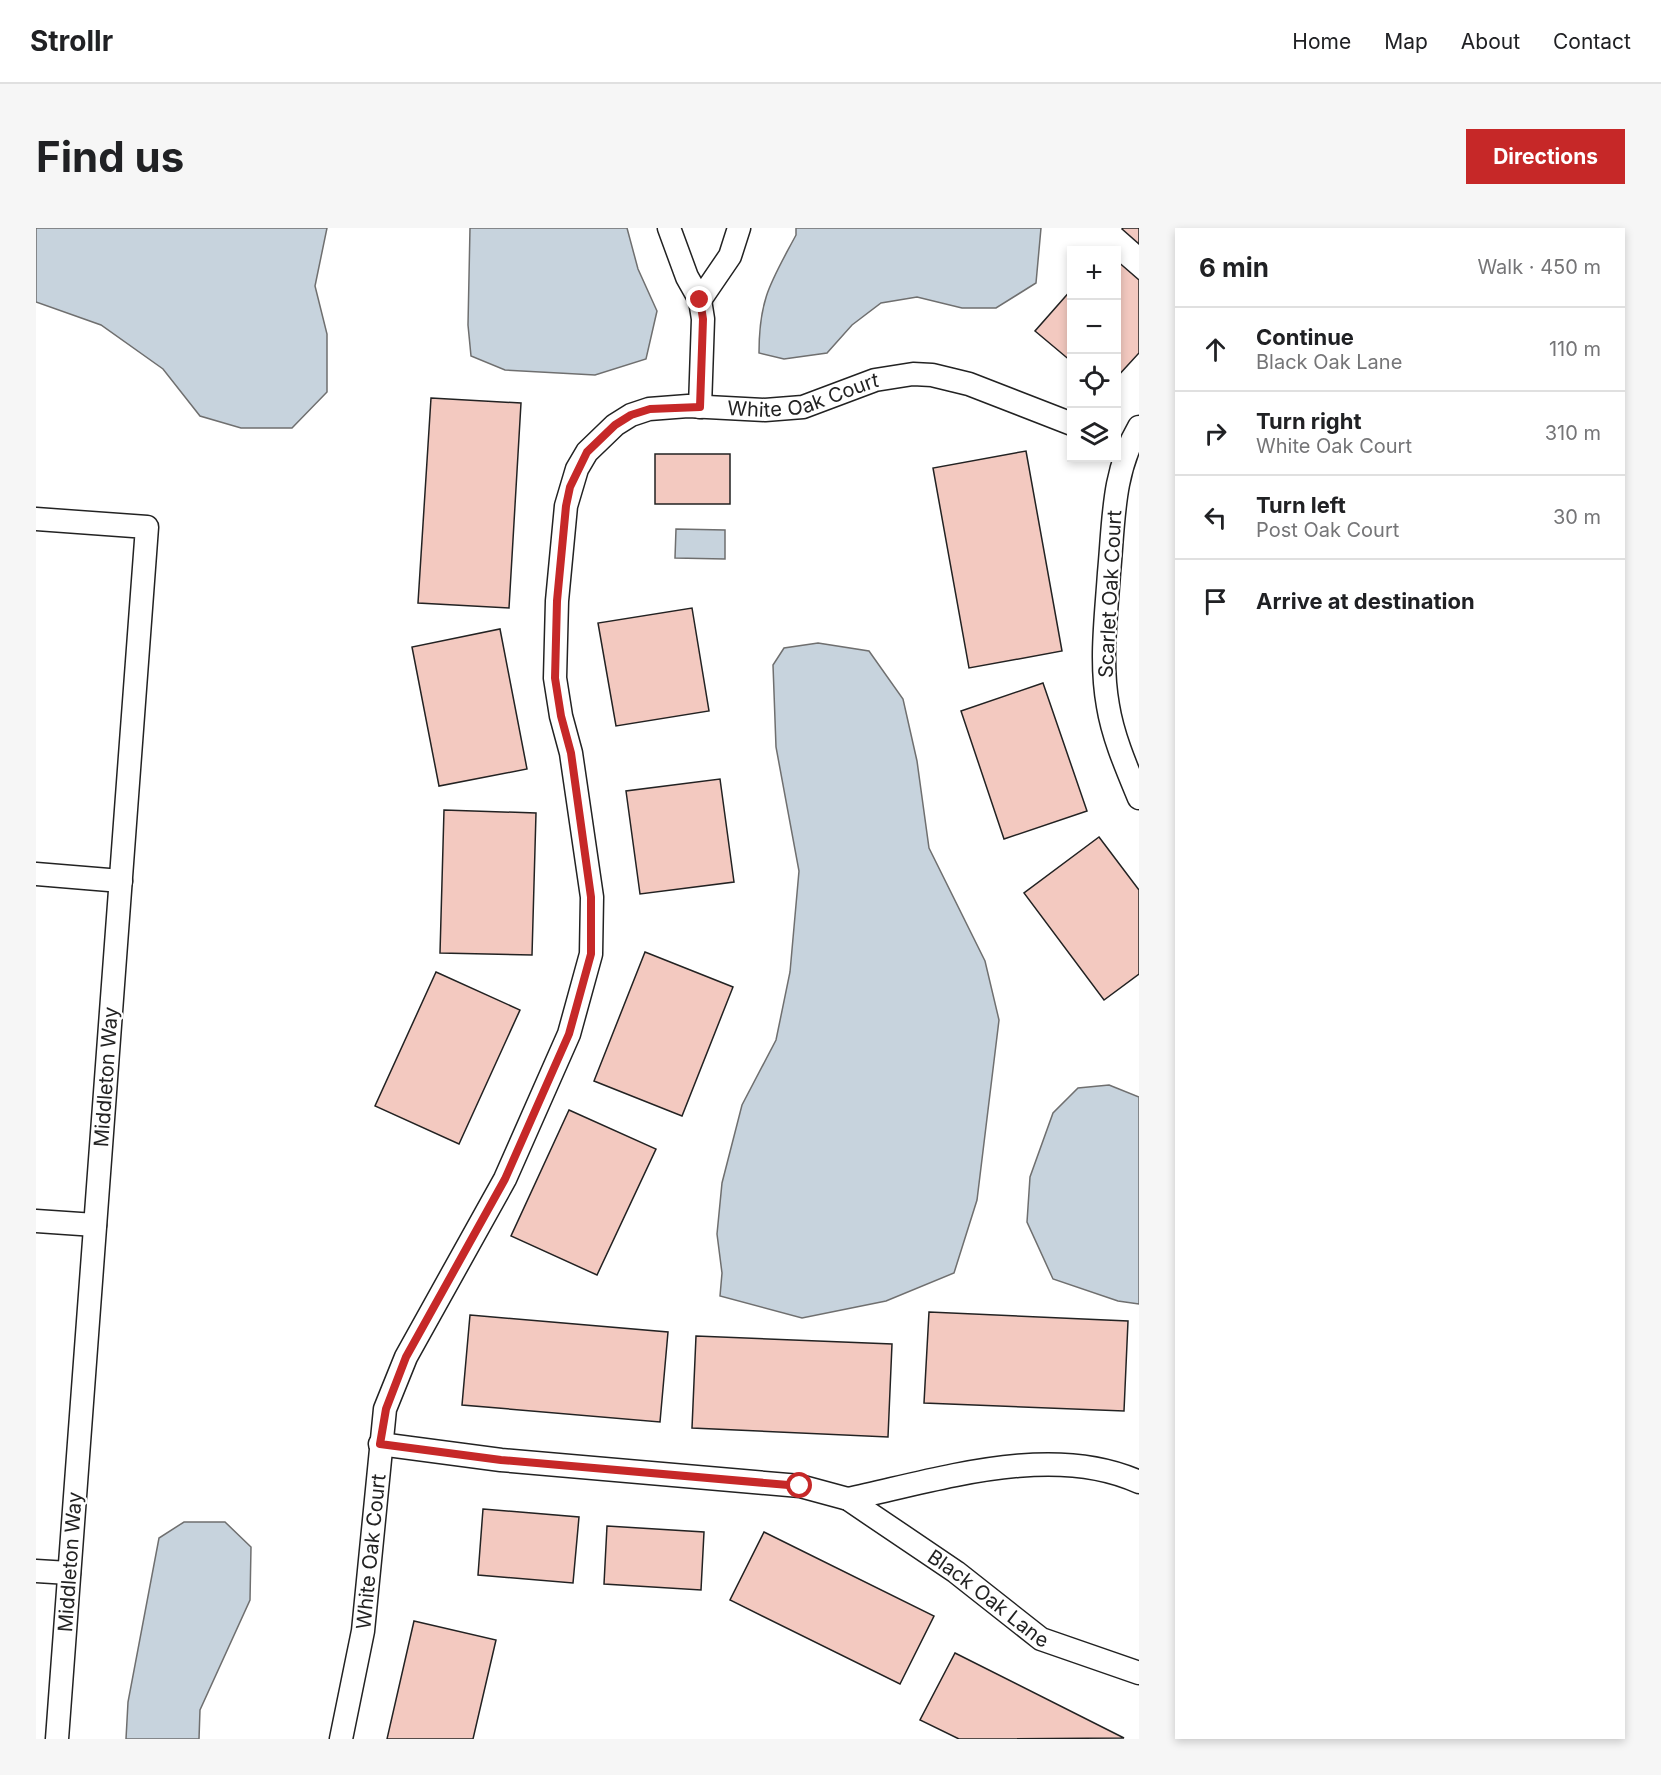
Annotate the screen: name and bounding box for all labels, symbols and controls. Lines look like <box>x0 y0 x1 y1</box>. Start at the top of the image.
text: Strollr <box>30 24 113 58</box>
text: Home <box>1292 29 1351 54</box>
text: Map <box>1384 29 1428 54</box>
text: About <box>1461 29 1520 54</box>
text: Contact <box>1553 29 1631 54</box>
button: Directions <box>1466 129 1625 184</box>
text: Find us <box>36 131 184 182</box>
map controls <box>1067 246 1121 462</box>
button: + <box>1067 246 1121 300</box>
text: 6 min <box>1199 252 1269 283</box>
text: Walk · 450 m <box>1477 255 1601 279</box>
route end <box>686 286 712 312</box>
button: − <box>1067 300 1121 354</box>
text: Continue <box>1256 324 1354 350</box>
icon: ahead <box>1199 333 1232 366</box>
text: 110 m <box>1549 337 1601 361</box>
text: Black Oak Lane <box>1256 350 1402 374</box>
button: locate <box>1067 354 1121 408</box>
street label: White Oak Court <box>727 368 881 422</box>
button: layers <box>1067 408 1121 462</box>
text: Turn right <box>1256 408 1362 434</box>
icon: right <box>1199 417 1232 450</box>
text: 310 m <box>1545 421 1601 445</box>
text: White Oak Court <box>1256 434 1412 458</box>
text: Turn left <box>1256 492 1346 518</box>
icon: left <box>1199 501 1232 534</box>
text: 30 m <box>1553 505 1601 529</box>
street label: Scarlet Oak Court <box>1094 509 1126 679</box>
text: Post Oak Court <box>1256 518 1399 542</box>
icon: arrive <box>1199 585 1232 618</box>
text: Arrive at destination <box>1256 588 1475 614</box>
street label: Middleton Way <box>89 1006 123 1148</box>
street label: White Oak Court <box>351 1472 391 1630</box>
route start <box>786 1472 812 1498</box>
street label: Middleton Way <box>53 1491 87 1633</box>
street label: Black Oak Lane <box>923 1544 1051 1653</box>

